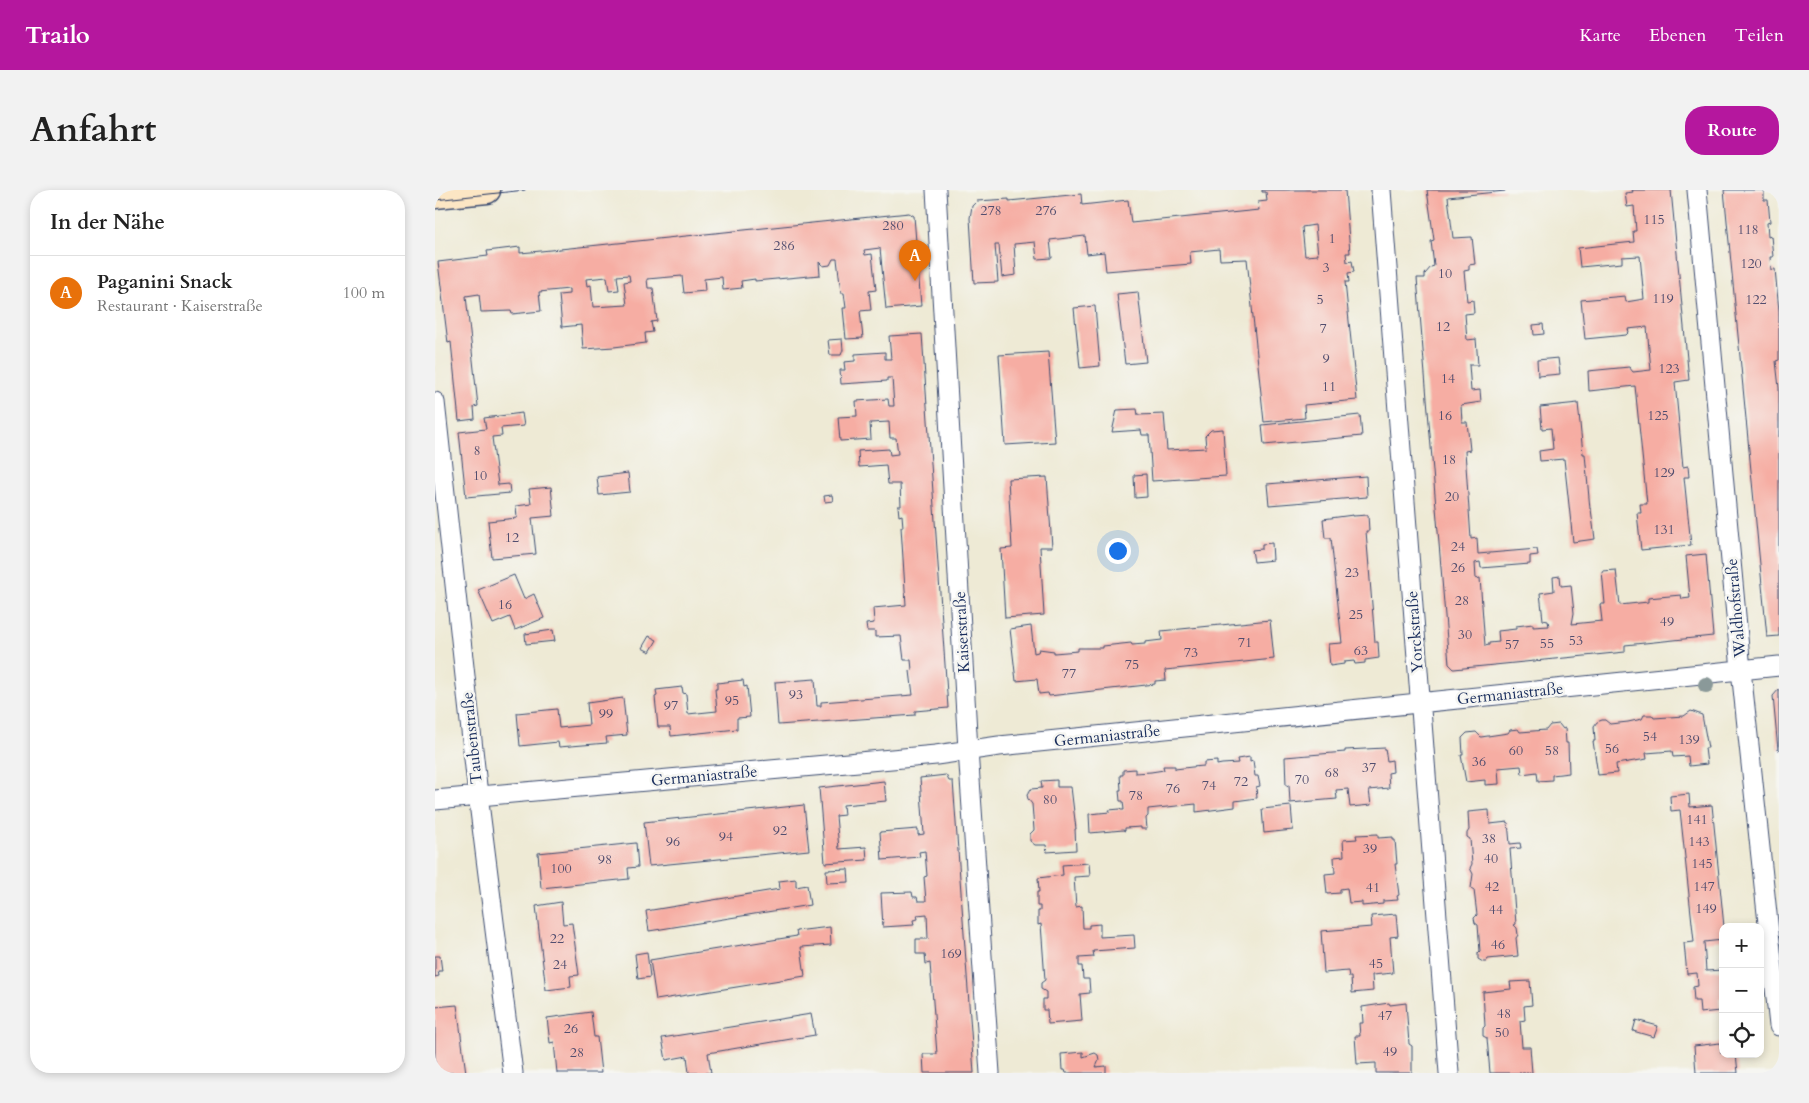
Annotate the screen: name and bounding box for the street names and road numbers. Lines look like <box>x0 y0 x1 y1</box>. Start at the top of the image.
street label: Waldhofstraße <box>1721 557 1751 659</box>
street label: Yorckstraße <box>1401 590 1429 674</box>
street label: Kaiserstraße <box>949 591 975 673</box>
street label: Germaniastraße <box>1456 677 1564 711</box>
street label: Taubenstraße <box>456 691 488 785</box>
street label: Germaniastraße <box>1053 719 1161 753</box>
street label: Germaniastraße <box>650 760 758 792</box>

